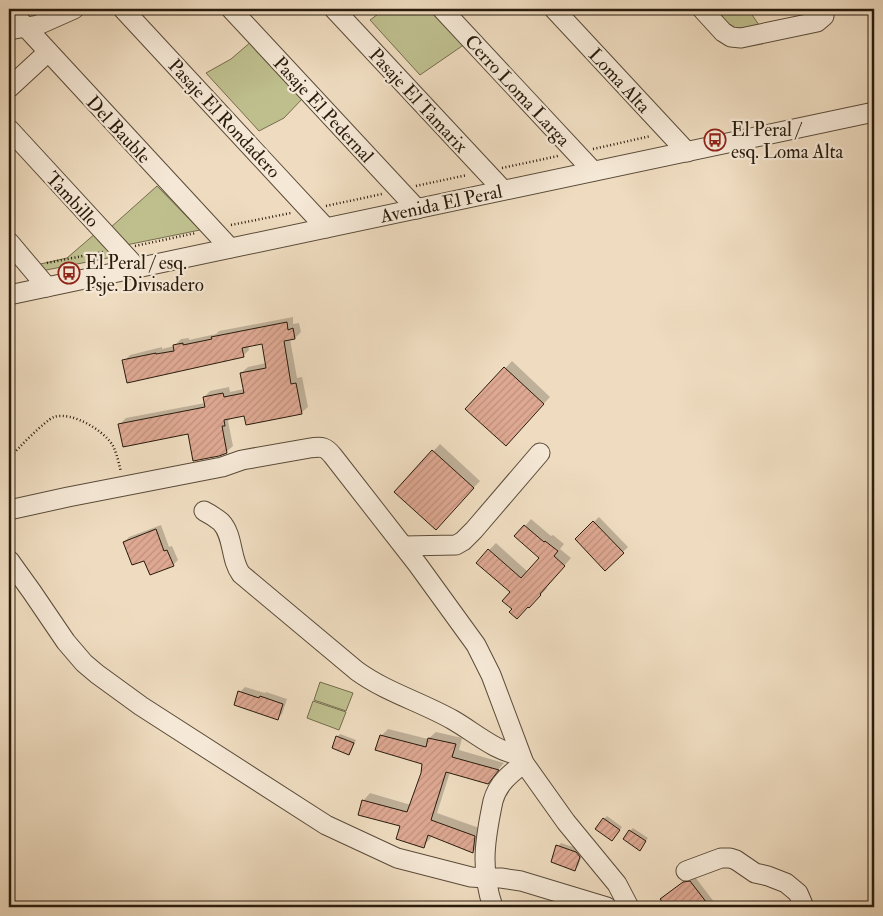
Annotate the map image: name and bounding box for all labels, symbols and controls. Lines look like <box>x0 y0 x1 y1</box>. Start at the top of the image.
street label: Cerro Loma Larga <box>459 30 575 152</box>
street label: Pasaje El Tamarix <box>364 43 473 159</box>
street label: Loma Alta <box>583 43 656 118</box>
street label: Pasaje El Pedernal <box>268 51 379 168</box>
street label: Pasaje El Rondadero <box>163 54 286 183</box>
street label: Del Bauble <box>81 91 156 169</box>
place label: El Peral / esq. Loma Alta <box>731 118 844 164</box>
bus stop icon: El Peral / esq. Loma Alta <box>703 128 727 152</box>
street label: Tambillo <box>40 167 104 233</box>
street label: Avenida El Peral <box>377 179 505 229</box>
place label: El Peral / esq. Psje. Divisadero <box>85 251 204 297</box>
bus stop icon: El Peral / esq. Psje. Divisadero <box>57 261 81 285</box>

